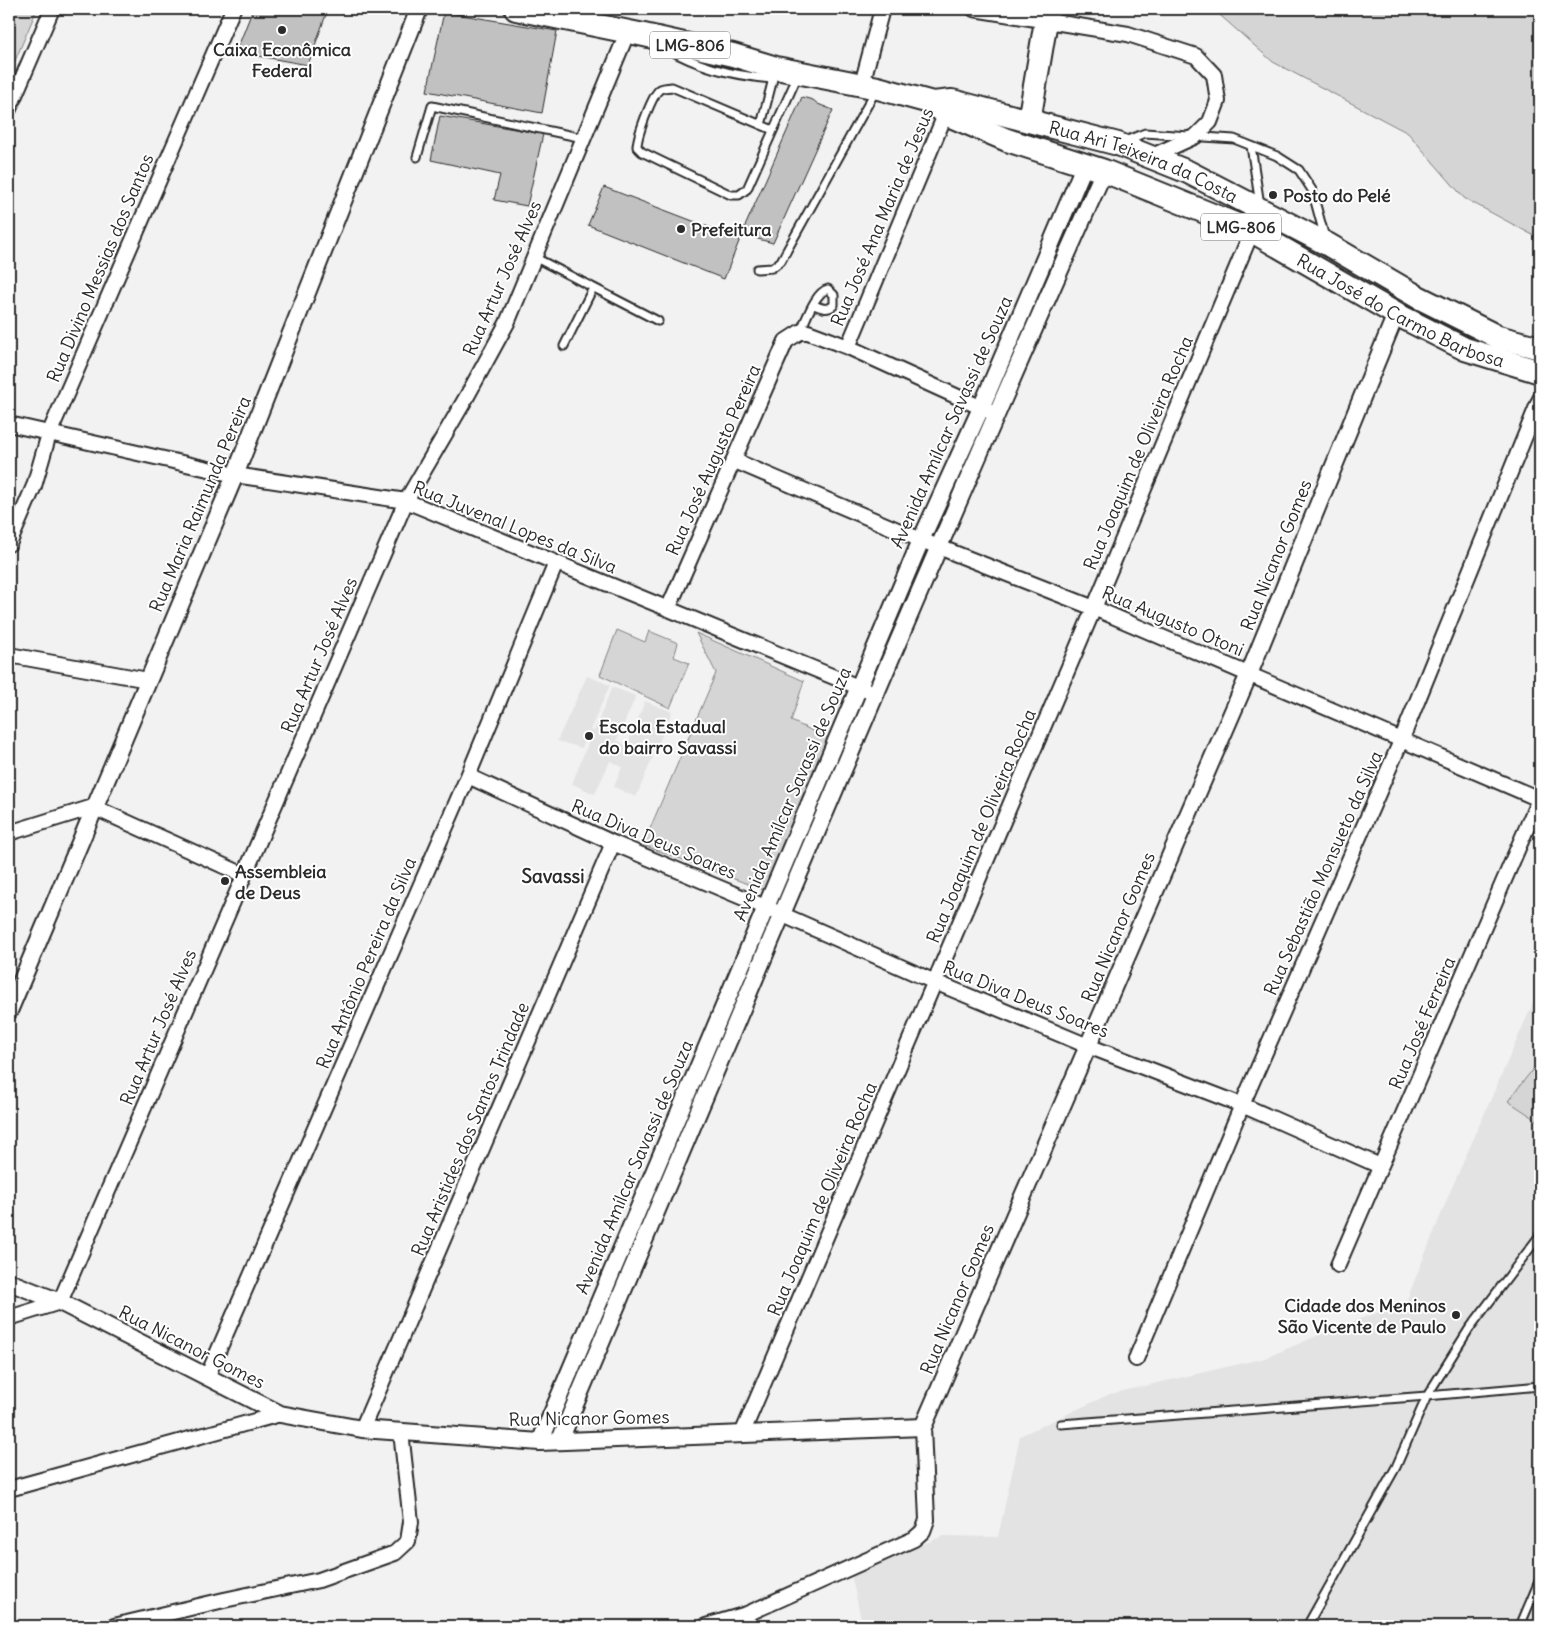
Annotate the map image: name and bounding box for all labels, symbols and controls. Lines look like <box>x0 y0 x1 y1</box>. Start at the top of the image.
marker: Caixa Econômica Federal <box>276 24 288 36</box>
road number: LMG-806 <box>650 32 730 58</box>
place label: Caixa Econômica Federal <box>213 38 351 82</box>
street label: Rua José Ana Maria de Jesus <box>825 104 939 330</box>
street label: Rua Ari Teixeira da Costa <box>1047 115 1242 207</box>
street label: Rua Divino Messias dos Santos <box>41 150 159 386</box>
place label: Posto do Pelé <box>1283 184 1391 207</box>
marker: Posto do Pelé <box>1267 189 1279 201</box>
street label: Rua Artur José Alves <box>458 197 546 359</box>
road number: LMG-806 <box>1201 213 1281 240</box>
place label: Prefeitura <box>691 218 772 241</box>
marker: Prefeitura <box>675 223 687 235</box>
street label: Rua José do Carmo Barbosa <box>1293 248 1507 372</box>
street label: Avenida Amílcar Savassi de Souza <box>885 292 1017 552</box>
street label: Rua Joaquim de Oliveira Rocha <box>1078 332 1198 574</box>
street label: Rua José Augusto Pereira <box>660 361 766 559</box>
street label: Rua Maria Raimunda Pereira <box>144 393 256 615</box>
street label: Rua Juvenal Lopes da Silva <box>410 476 620 578</box>
street label: Rua Nicanor Gomes <box>1235 476 1317 634</box>
street label: Rua Artur José Alves <box>276 574 362 736</box>
street label: Rua Augusto Otoni <box>1098 581 1248 661</box>
street label: Avenida Amílcar Savassi de Souza <box>728 664 856 924</box>
street label: Rua Joaquim de Oliveira Rocha <box>921 705 1041 947</box>
place label: Escola Estadual do bairro Savassi <box>599 715 737 759</box>
marker: Escola Estadual do bairro Savassi <box>583 730 595 742</box>
street label: Rua Sebastião Monsueto da Silva <box>1259 747 1387 999</box>
street label: Rua Diva Deus Soares <box>568 794 740 884</box>
street label: Rua Nicanor Gomes <box>1076 848 1160 1006</box>
street label: Rua Antônio Pereira da Silva <box>311 854 421 1072</box>
place label: Assembleia de Deus <box>235 860 326 904</box>
district label: Savassi <box>522 864 584 888</box>
marker: Assembleia de Deus <box>219 875 231 887</box>
street label: Rua Artur José Alves <box>115 946 201 1108</box>
street label: Rua José Ferreira <box>1384 953 1460 1093</box>
street label: Rua Diva Deus Soares <box>940 955 1112 1043</box>
street label: Rua Aristides dos Santos Trindade <box>406 999 534 1259</box>
street label: Avenida Amílcar Savassi de Souza <box>570 1037 698 1297</box>
street label: Rua Joaquim de Oliveira Rocha <box>762 1078 882 1320</box>
street label: Rua Nicanor Gomes <box>915 1220 999 1378</box>
place label: Cidade dos Meninos São Vicente de Paulo <box>1278 1294 1446 1338</box>
street label: Rua Nicanor Gomes <box>115 1300 269 1394</box>
marker: Cidade dos Meninos São Vicente de Paulo <box>1450 1309 1462 1321</box>
street label: Rua Nicanor Gomes <box>508 1405 670 1431</box>

